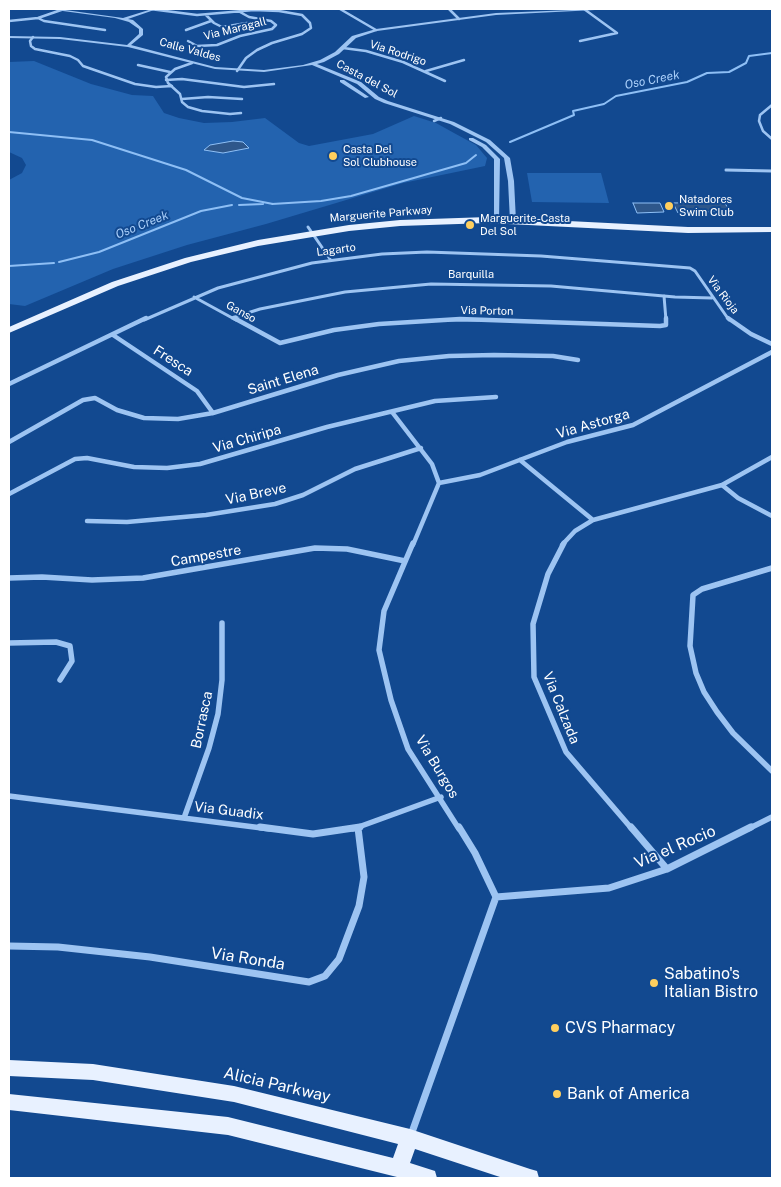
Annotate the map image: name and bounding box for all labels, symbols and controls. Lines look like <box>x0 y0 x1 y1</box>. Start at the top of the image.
street label: Via Maragall <box>202 15 268 43</box>
street label: Calle Valdes <box>158 35 222 65</box>
street label: Via Rodrigo <box>368 38 428 68</box>
street label: Casta del Sol <box>334 57 400 101</box>
water label: Oso Creek <box>623 68 681 92</box>
place label: Casta Del Sol Clubhouse <box>343 143 417 169</box>
marker: Casta Del Sol Clubhouse <box>327 150 339 162</box>
place label: Natadores Swim Club <box>679 193 734 219</box>
marker: Natadores Swim Club <box>663 200 675 212</box>
street label: Marguerite Parkway <box>329 203 433 225</box>
water label: Oso Creek <box>114 208 170 242</box>
place label: Marguerite-Casta Del Sol <box>480 212 570 238</box>
marker: Marguerite-Casta Del Sol <box>464 219 476 231</box>
street label: Lagarto <box>316 241 356 259</box>
street label: Barquilla <box>448 268 494 282</box>
street label: Via Rioja <box>704 273 742 317</box>
street label: Ganso <box>224 298 258 326</box>
street label: Via Porton <box>460 304 514 318</box>
street label: Fresca <box>150 342 196 380</box>
street label: Saint Elena <box>245 361 321 399</box>
street label: Via Astorga <box>554 406 632 442</box>
street label: Via Chiripa <box>211 421 283 457</box>
street label: Via Breve <box>224 479 288 509</box>
street label: Campestre <box>169 542 243 570</box>
street label: Via Calzada <box>539 669 583 747</box>
street label: Borrasca <box>188 690 216 750</box>
street label: Via Burgos <box>412 733 462 801</box>
street label: Via Guadix <box>193 798 265 824</box>
street label: Via el Rocio <box>631 821 719 873</box>
street label: Via Ronda <box>210 944 286 974</box>
place label: Sabatino's Italian Bistro <box>664 964 758 1002</box>
marker: Sabatino's Italian Bistro <box>648 977 660 989</box>
place label: CVS Pharmacy <box>565 1018 675 1038</box>
marker: CVS Pharmacy <box>549 1022 561 1034</box>
street label: Alicia Parkway <box>222 1063 332 1107</box>
place label: Bank of America <box>567 1084 690 1104</box>
marker: Bank of America <box>551 1088 563 1100</box>

